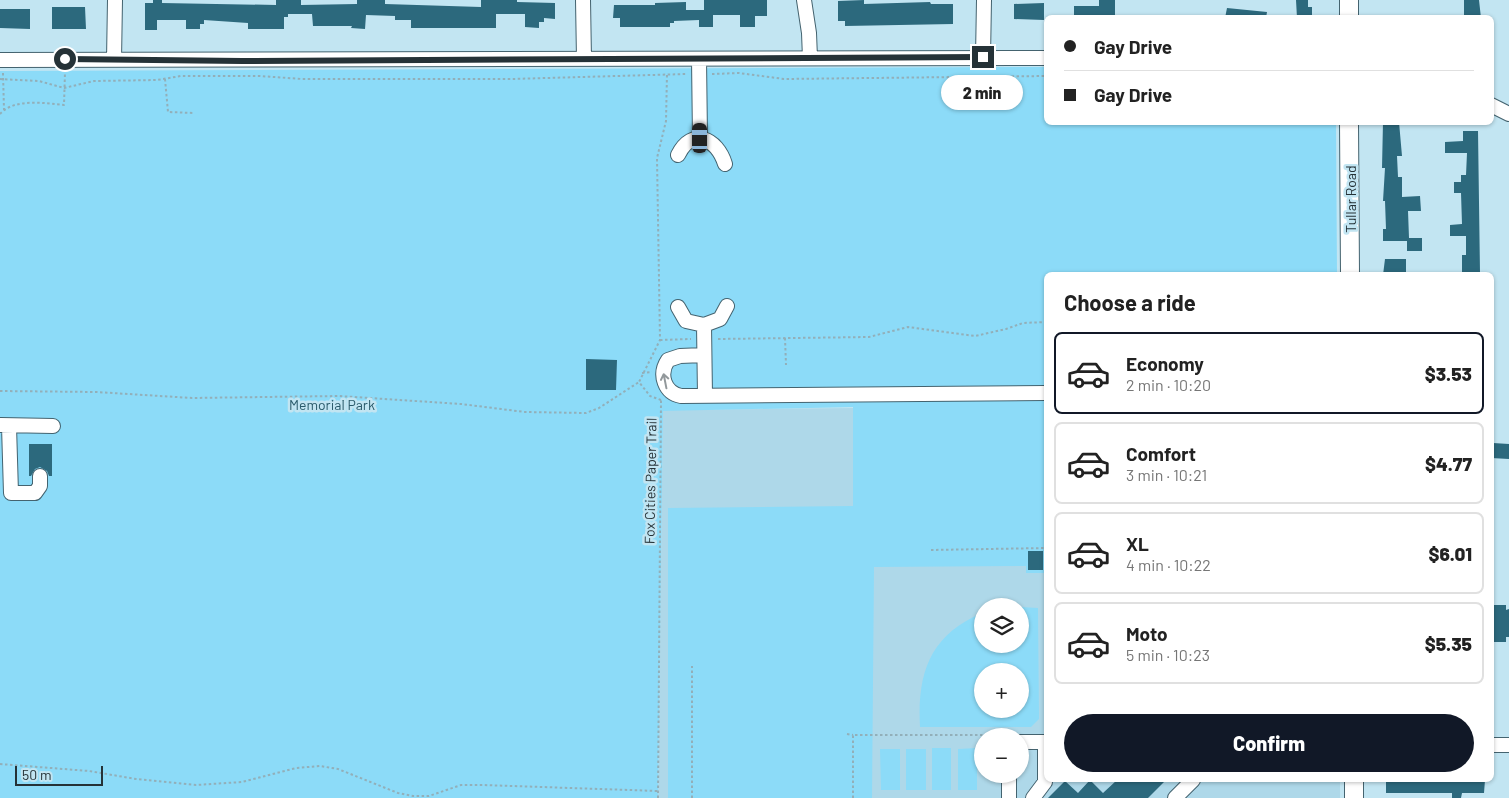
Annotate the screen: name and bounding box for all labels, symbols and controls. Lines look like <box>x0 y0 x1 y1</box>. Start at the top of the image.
text: Gay Drive <box>1094 35 1172 58</box>
route end <box>972 46 994 68</box>
route start <box>54 48 76 70</box>
callout: 2 min <box>942 74 1024 110</box>
text: 2 min <box>963 83 1001 102</box>
text: Gay Drive <box>1094 83 1172 106</box>
car <box>692 123 707 153</box>
street label: Tullar Road <box>1342 165 1359 233</box>
text: Choose a ride <box>1064 289 1196 315</box>
icon: car <box>1066 351 1111 396</box>
text: Economy <box>1126 352 1204 375</box>
text: $3.53 <box>1425 362 1472 385</box>
one-way arrow <box>660 373 670 389</box>
text: 2 min · 10:20 <box>1126 375 1211 394</box>
park label: Memorial Park <box>289 396 375 413</box>
street label: Fox Cities Paper Trail <box>640 418 660 544</box>
icon: car <box>1066 441 1111 486</box>
text: Comfort <box>1126 442 1196 465</box>
text: $4.77 <box>1425 452 1472 475</box>
text: 3 min · 10:21 <box>1126 465 1207 484</box>
icon: car <box>1066 531 1111 576</box>
text: XL <box>1126 532 1149 555</box>
text: $6.01 <box>1429 542 1472 565</box>
text: 4 min · 10:22 <box>1126 555 1211 574</box>
map controls <box>974 598 1029 783</box>
button: layers <box>974 598 1029 653</box>
icon: car <box>1066 621 1111 666</box>
text: Moto <box>1126 622 1168 645</box>
text: $5.35 <box>1425 632 1472 655</box>
text: 5 min · 10:23 <box>1126 645 1210 664</box>
button: + <box>974 663 1029 718</box>
button: Confirm <box>1064 714 1474 772</box>
button: − <box>974 728 1029 783</box>
scale bar <box>15 763 102 786</box>
text: 50 m <box>22 766 51 783</box>

